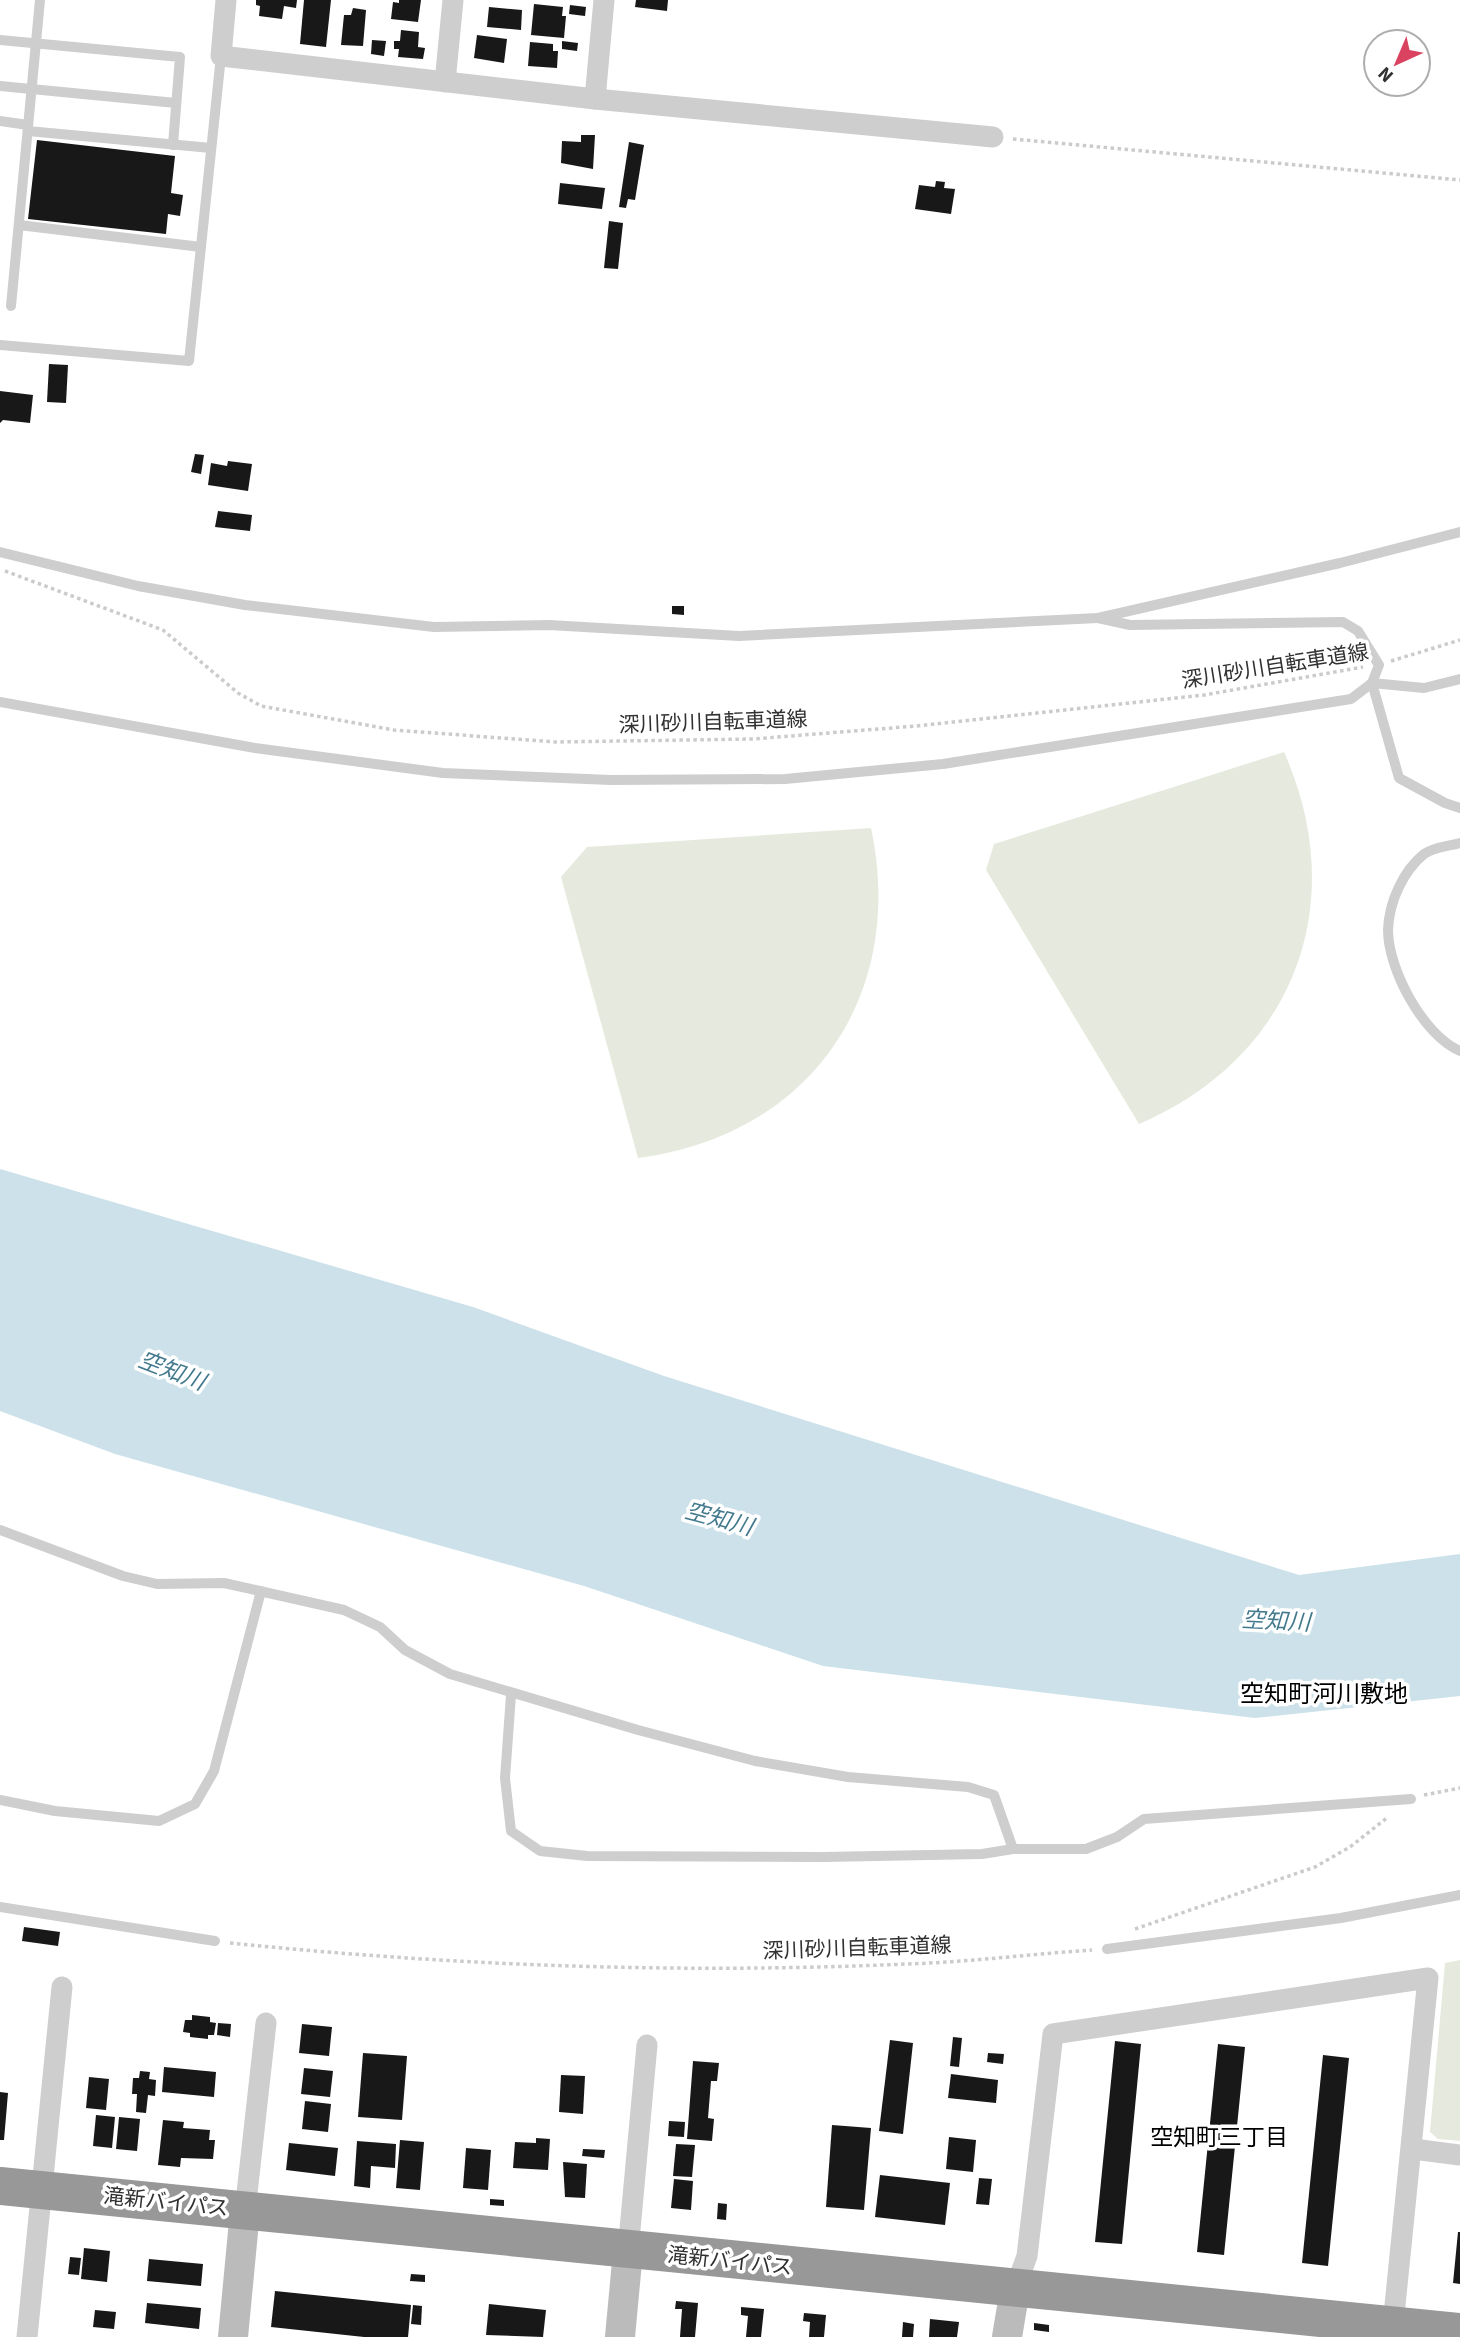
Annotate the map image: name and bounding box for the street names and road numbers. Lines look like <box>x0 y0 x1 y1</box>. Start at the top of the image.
street label: 深川砂川自転車道線 <box>1179 636 1371 696</box>
street label: 深川砂川自転車道線 <box>618 704 808 740</box>
street label: 深川砂川自転車道線 <box>762 1930 952 1966</box>
street label: 滝新バイパス <box>102 2181 230 2223</box>
street label: 滝新バイパス <box>666 2240 794 2282</box>

